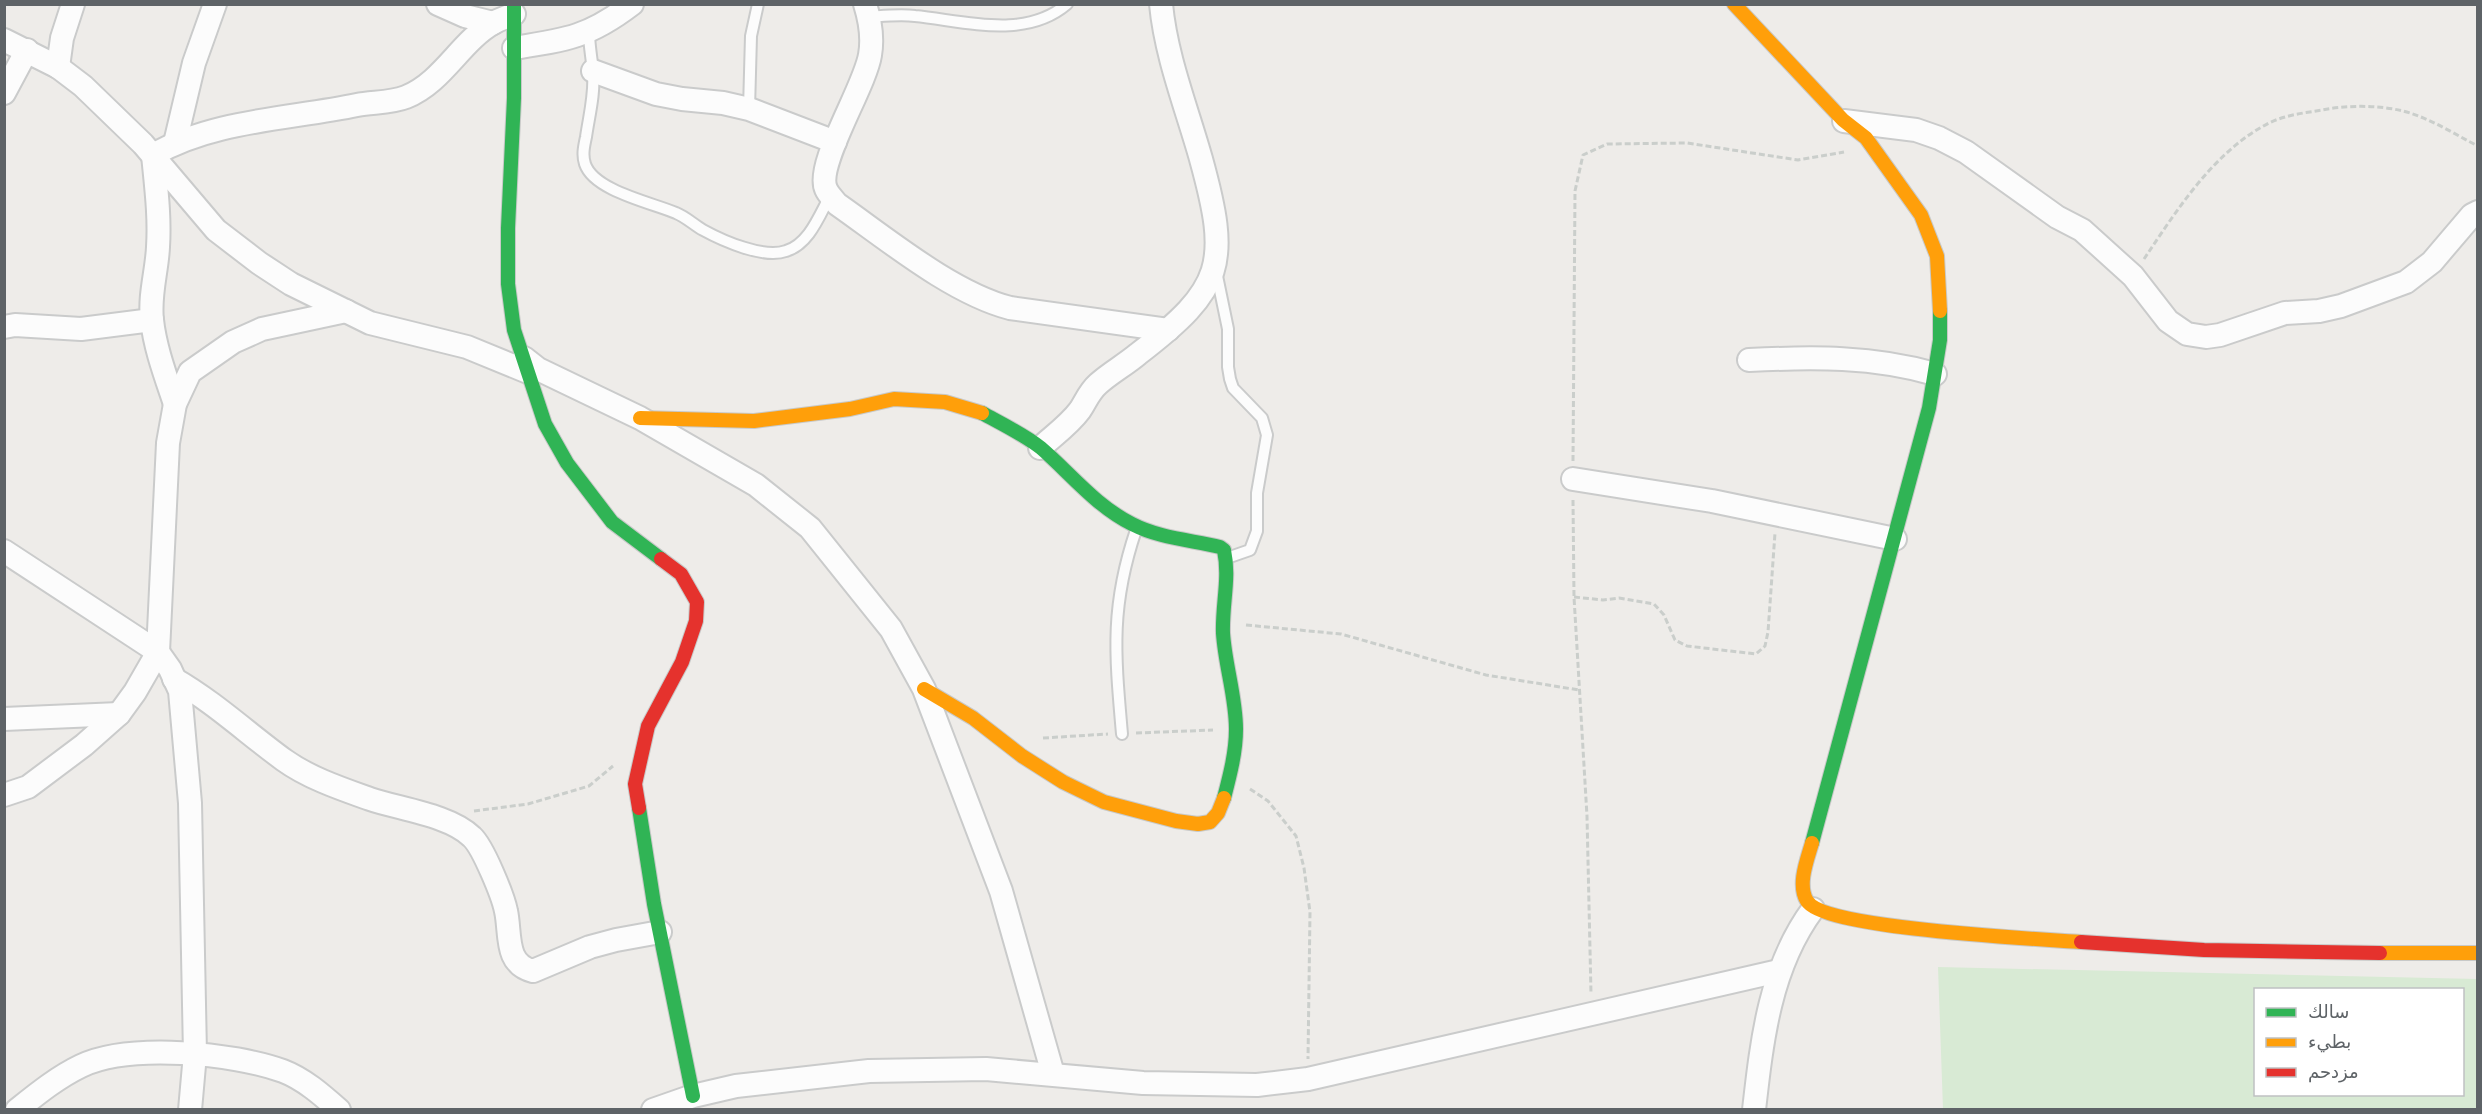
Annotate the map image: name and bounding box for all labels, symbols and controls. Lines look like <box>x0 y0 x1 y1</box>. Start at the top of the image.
legend <box>2254 988 2464 1096</box>
text: سالك <box>2308 1001 2349 1022</box>
text: بطيء <box>2308 1031 2351 1053</box>
text: مزدحم <box>2308 1061 2359 1083</box>

